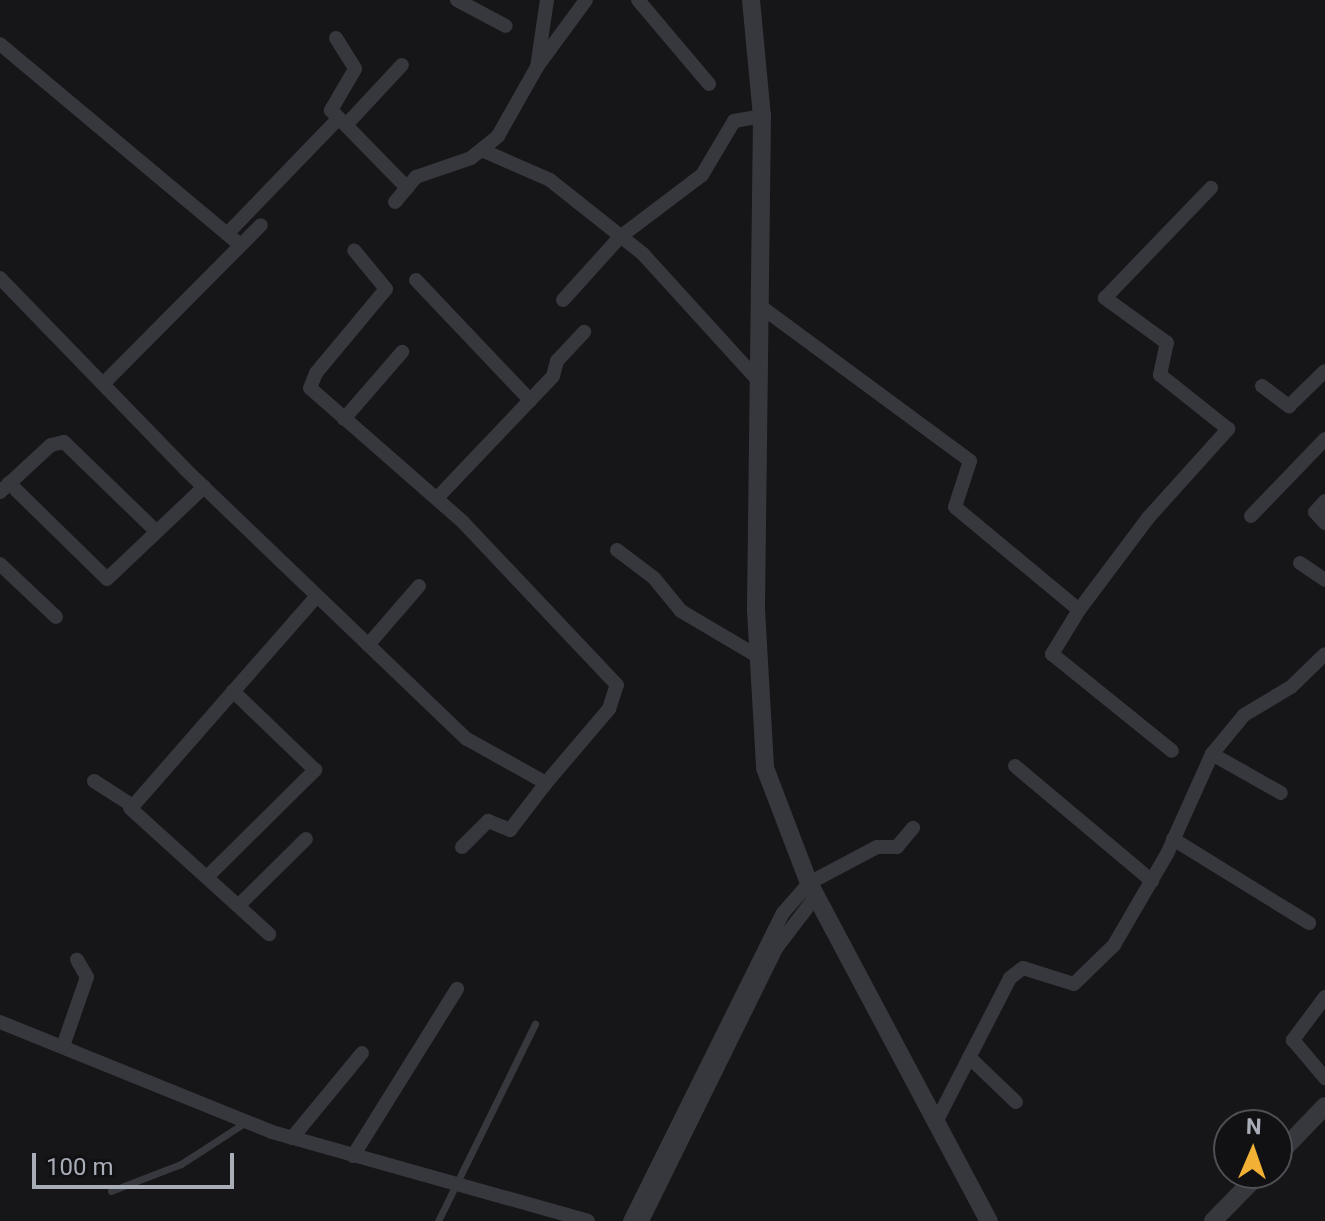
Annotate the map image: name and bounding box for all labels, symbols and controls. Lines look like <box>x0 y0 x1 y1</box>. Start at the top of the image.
north arrow <box>1213 1109 1293 1189</box>
text: N <box>1246 1114 1262 1139</box>
scale bar <box>36 1137 238 1187</box>
text: 100 m <box>46 1153 113 1181</box>

